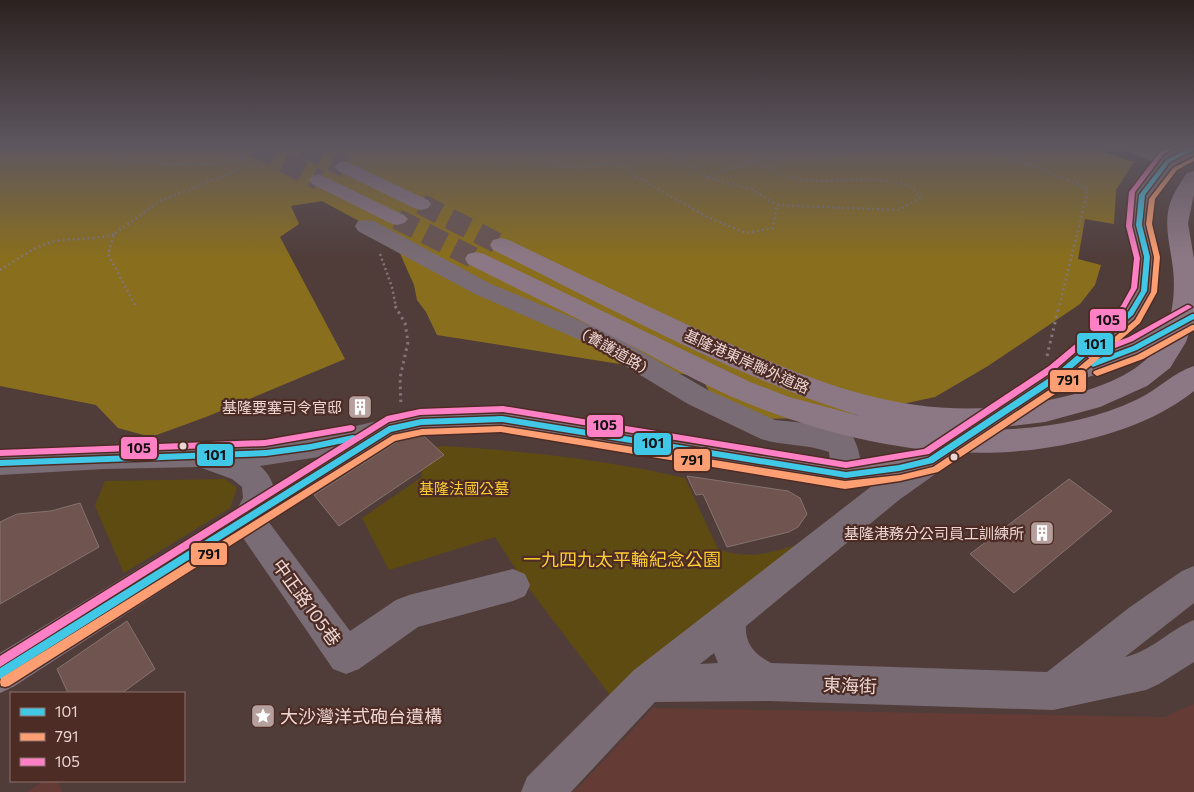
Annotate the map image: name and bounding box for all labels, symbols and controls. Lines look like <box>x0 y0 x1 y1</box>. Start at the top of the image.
line badge: 105 <box>1089 308 1127 332</box>
text: 105 <box>1096 311 1120 328</box>
street label: (養護道路) <box>580 324 650 376</box>
street label: 基隆港東岸聯外道路 <box>682 325 812 397</box>
line badge: 101 <box>1076 332 1114 356</box>
text: 101 <box>1084 335 1106 352</box>
line badge: 791 <box>1049 369 1087 393</box>
text: 791 <box>1057 371 1079 388</box>
building icon: 基隆要塞司令官邸 <box>347 394 373 420</box>
place label: 基隆要塞司令官邸 <box>222 398 342 416</box>
line badge: 105 <box>586 414 624 438</box>
text: 105 <box>593 416 617 433</box>
line badge: 101 <box>633 432 672 456</box>
text: 101 <box>642 434 664 451</box>
line badge: 105 <box>120 436 158 460</box>
text: 105 <box>127 439 151 456</box>
unlabelled marker <box>178 441 188 451</box>
line badge: 101 <box>196 443 234 467</box>
text: 101 <box>204 446 226 463</box>
line badge: 791 <box>673 448 711 472</box>
text: 791 <box>681 451 703 468</box>
unlabelled marker <box>949 452 959 462</box>
park label: 基隆法國公墓 <box>419 479 509 497</box>
building icon: 基隆港務分公司員工訓練所 <box>1029 520 1055 546</box>
place label: 基隆港務分公司員工訓練所 <box>844 524 1024 542</box>
line badge: 791 <box>190 542 228 566</box>
text: 791 <box>198 545 220 562</box>
park label: 一九四九太平輪紀念公園 <box>523 548 721 570</box>
street label: 中正路105巷 <box>268 554 346 650</box>
street label: 東海街 <box>823 673 877 697</box>
legend <box>10 692 185 782</box>
text: 101 <box>55 702 78 720</box>
place icon: 大沙灣洋式砲台遺構 <box>250 703 276 729</box>
place label: 大沙灣洋式砲台遺構 <box>280 705 442 727</box>
text: 791 <box>55 727 78 745</box>
text: 105 <box>55 752 80 770</box>

